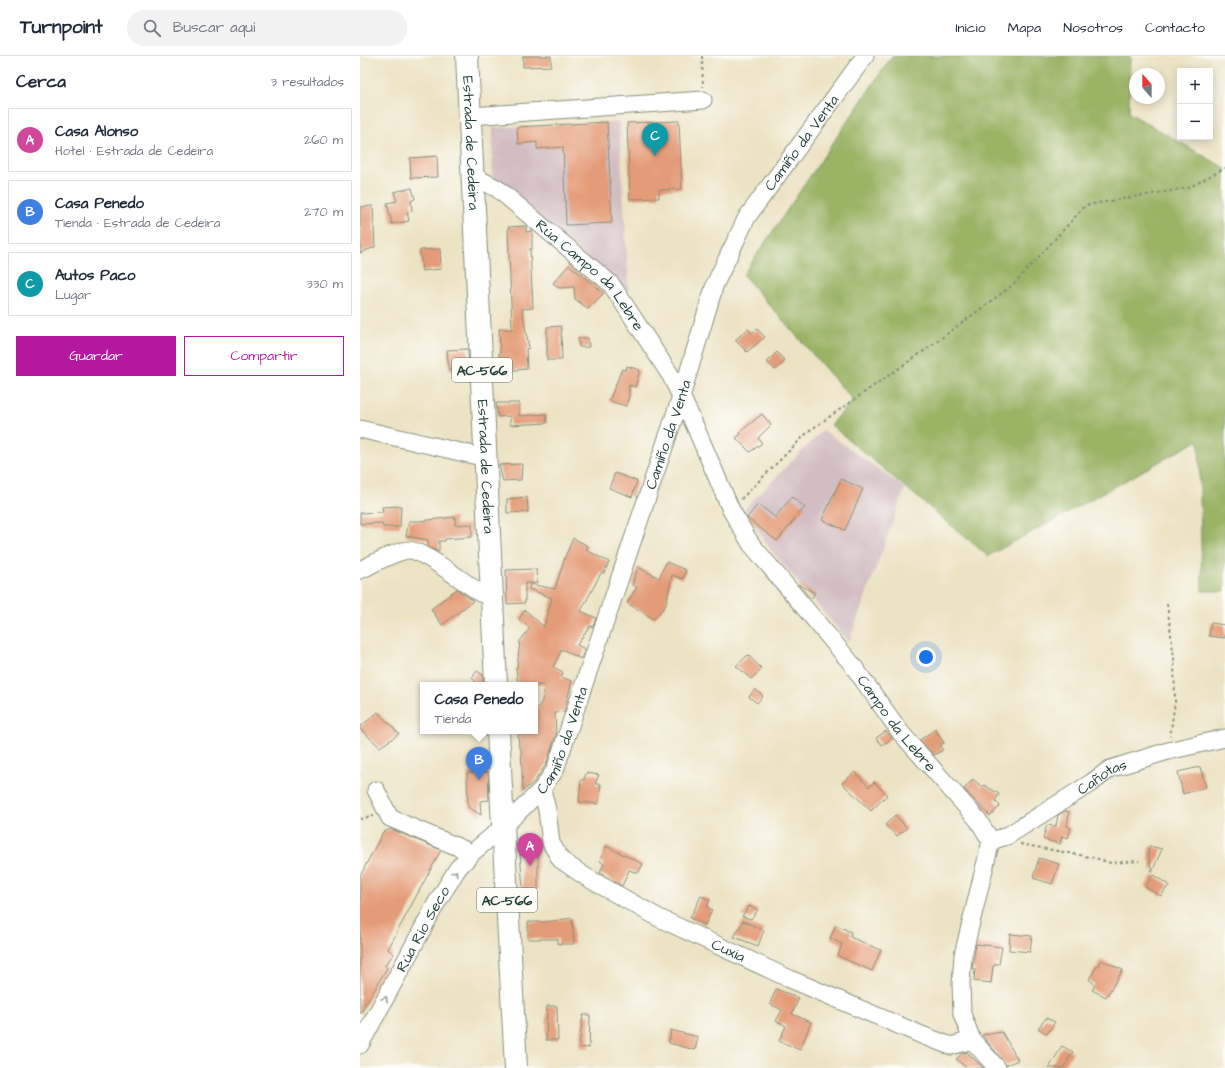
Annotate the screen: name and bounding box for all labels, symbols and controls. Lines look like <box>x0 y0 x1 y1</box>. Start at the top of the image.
search box <box>127 10 407 46</box>
text: Turnpoint <box>20 14 103 41</box>
icon: search <box>141 17 163 39</box>
text: Buscar aquí <box>173 17 255 38</box>
text: Inicio <box>955 18 986 38</box>
text: Mapa <box>1008 18 1041 38</box>
text: Nosotros <box>1063 18 1123 38</box>
text: Contacto <box>1145 18 1205 38</box>
north arrow <box>1129 68 1165 104</box>
map controls <box>1177 68 1213 140</box>
button: + <box>1177 68 1213 104</box>
text: Cerca <box>16 70 66 94</box>
text: 3 resultados <box>270 73 344 91</box>
street label: Estrada de Cedeira <box>457 75 484 211</box>
street label: Camiño da Venta <box>760 90 844 195</box>
button: − <box>1177 104 1213 140</box>
text: Casa Alonso <box>55 121 138 142</box>
pin: C <box>642 123 668 156</box>
text: A <box>26 131 34 149</box>
text: 260 m <box>304 131 343 149</box>
text: Hotel · Estrada de Cedeira <box>55 142 213 160</box>
text: Casa Penedo <box>55 193 144 214</box>
text: B <box>25 203 35 221</box>
text: 270 m <box>304 203 343 221</box>
text: Tienda · Estrada de Cedeira <box>55 214 220 232</box>
street label: Rúa Campo da Lebre <box>531 215 649 335</box>
text: Autos Paco <box>55 265 135 286</box>
text: C <box>25 275 35 293</box>
text: 330 m <box>306 275 343 293</box>
text: Lugar <box>55 286 91 304</box>
button: Guardar <box>16 336 176 376</box>
button: Compartir <box>184 336 344 376</box>
road number: AC-566 <box>452 358 512 382</box>
street label: Camiño da Venta <box>641 377 697 492</box>
street label: Estrada de Cedeira <box>472 399 499 535</box>
your location <box>916 647 936 667</box>
street label: Campo da Lebre <box>852 671 941 776</box>
popup <box>420 682 538 734</box>
street label: Camiño da Venta <box>532 684 593 798</box>
text: Casa Penedo <box>435 689 523 710</box>
text: Tienda <box>435 710 471 728</box>
pin: B <box>466 747 492 780</box>
street label: Cañotas <box>1073 754 1130 800</box>
pin: A <box>517 833 543 866</box>
one-way arrow <box>450 870 458 877</box>
street label: Rúa Río Seco <box>391 882 456 976</box>
road number: AC-566 <box>477 888 537 912</box>
street label: Cuxia <box>708 934 749 968</box>
one-way arrow <box>381 996 388 1003</box>

